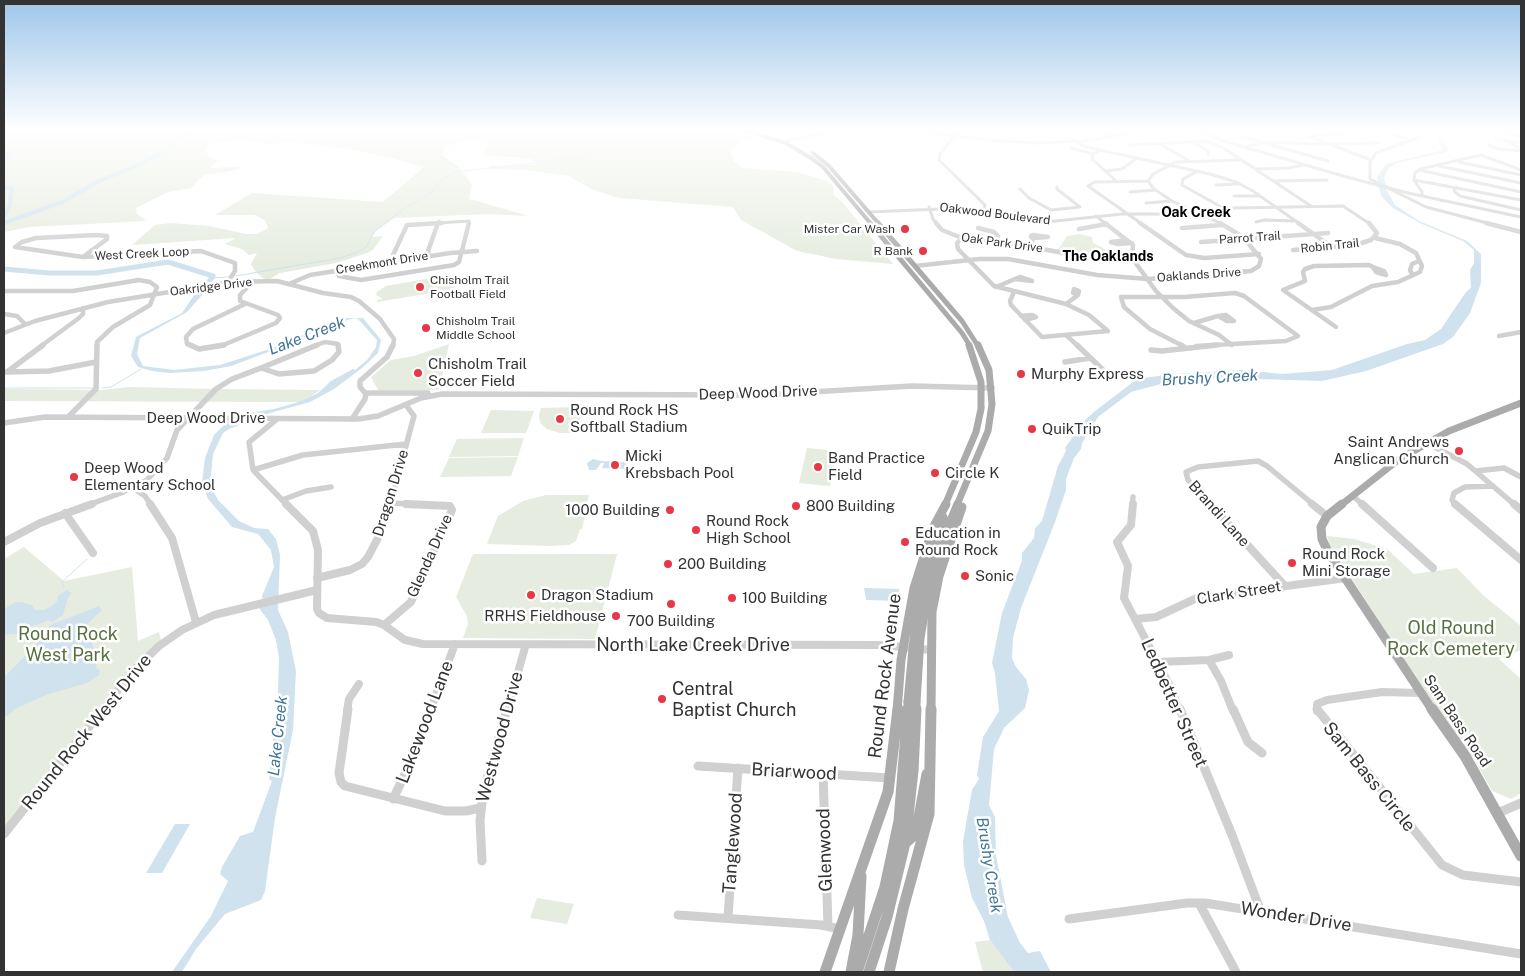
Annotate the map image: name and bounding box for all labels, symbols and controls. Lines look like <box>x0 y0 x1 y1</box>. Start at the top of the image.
street label: Oakwood Boulevard <box>939 200 1051 228</box>
district label: Oak Creek <box>1161 205 1231 221</box>
place label: Mister Car Wash <box>804 222 895 236</box>
marker: Mister Car Wash <box>899 223 911 235</box>
street label: Parrot Trail <box>1219 229 1281 247</box>
street label: Oak Park Drive <box>960 230 1044 256</box>
street label: Robin Trail <box>1300 236 1360 256</box>
street label: West Creek Loop <box>94 244 190 264</box>
place label: R Bank <box>874 244 913 258</box>
marker: R Bank <box>917 245 929 257</box>
street label: Creekmont Drive <box>335 249 429 277</box>
district label: The Oaklands <box>1062 249 1154 265</box>
street label: Oaklands Drive <box>1157 265 1241 285</box>
place label: Chisholm Trail Football Field <box>430 273 509 301</box>
street label: Oakridge Drive <box>169 275 253 299</box>
marker: Chisholm Trail Football Field <box>414 281 426 293</box>
water label: Lake Creek <box>266 313 348 359</box>
place label: Chisholm Trail Middle School <box>436 314 516 342</box>
marker: Chisholm Trail Middle School <box>420 322 432 334</box>
place label: Chisholm Trail Soccer Field <box>428 355 527 390</box>
place label: Murphy Express <box>1031 365 1144 383</box>
water label: Brushy Creek <box>1161 366 1259 390</box>
marker: Chisholm Trail Soccer Field <box>412 367 424 379</box>
marker: Murphy Express <box>1015 368 1027 380</box>
street label: Deep Wood Drive <box>698 382 818 404</box>
place label: Round Rock HS Softball Stadium <box>570 401 688 436</box>
street label: Deep Wood Drive <box>146 409 266 427</box>
marker: Round Rock HS Softball Stadium <box>554 413 566 425</box>
place label: QuikTrip <box>1042 420 1101 438</box>
marker: QuikTrip <box>1026 423 1038 435</box>
place label: Saint Andrews Anglican Church <box>1333 433 1449 468</box>
marker: Saint Andrews Anglican Church <box>1453 445 1465 457</box>
street label: Dragon Drive <box>369 447 413 539</box>
place label: Micki Krebsbach Pool <box>625 447 734 482</box>
place label: Band Practice Field <box>828 449 925 484</box>
place label: Deep Wood Elementary School <box>84 459 216 494</box>
marker: Micki Krebsbach Pool <box>609 459 621 471</box>
marker: Band Practice Field <box>812 461 824 473</box>
place label: Circle K <box>945 464 999 482</box>
marker: Circle K <box>929 467 941 479</box>
marker: Deep Wood Elementary School <box>68 471 80 483</box>
street label: Brandi Lane <box>1185 477 1253 551</box>
place label: 800 Building <box>806 497 895 515</box>
marker: 800 Building <box>790 500 802 512</box>
place label: 1000 Building <box>565 501 660 519</box>
marker: 1000 Building <box>664 504 676 516</box>
street label: Glenda Drive <box>404 512 456 600</box>
place label: Round Rock High School <box>706 512 791 547</box>
marker: Round Rock High School <box>690 524 702 536</box>
place label: Education in Round Rock <box>915 524 1001 559</box>
marker: Education in Round Rock <box>899 536 911 548</box>
place label: Round Rock Mini Storage <box>1302 545 1390 580</box>
place label: 200 Building <box>678 555 767 573</box>
marker: Round Rock Mini Storage <box>1286 557 1298 569</box>
marker: 200 Building <box>662 558 674 570</box>
place label: Sonic <box>975 567 1014 585</box>
marker: Sonic <box>959 570 971 582</box>
street label: Clark Street <box>1196 577 1282 609</box>
place label: Dragon Stadium <box>541 586 654 604</box>
marker: Dragon Stadium <box>525 589 537 601</box>
place label: 100 Building <box>742 589 828 607</box>
marker: 100 Building <box>726 592 738 604</box>
street label: Round Rock Avenue <box>864 592 906 760</box>
marker: 700 Building <box>665 598 677 610</box>
place label: RRHS Fieldhouse <box>484 607 606 625</box>
marker: RRHS Fieldhouse <box>610 610 622 622</box>
place label: 700 Building <box>627 612 715 630</box>
park label: Old Round Rock Cemetery <box>1387 617 1515 660</box>
park label: Round Rock West Park <box>18 623 118 666</box>
street label: North Lake Creek Drive <box>596 634 790 656</box>
street label: Ledbetter Street <box>1136 635 1212 771</box>
street label: Round Rock West Drive <box>18 650 156 814</box>
street label: Lakewood Lane <box>392 658 458 786</box>
street label: Westwood Drive <box>472 669 528 805</box>
street label: Sam Bass Road <box>1419 671 1495 771</box>
place label: Central Baptist Church <box>672 678 796 721</box>
marker: Central Baptist Church <box>656 693 668 705</box>
water label: Lake Creek <box>264 695 292 777</box>
street label: Sam Bass Circle <box>1318 718 1420 836</box>
street label: Briarwood <box>751 759 837 785</box>
street label: Tanglewood <box>719 792 747 894</box>
street label: Glenwood <box>813 808 837 892</box>
water label: Brushy Creek <box>972 816 1006 914</box>
street label: Wonder Drive <box>1239 898 1353 936</box>

